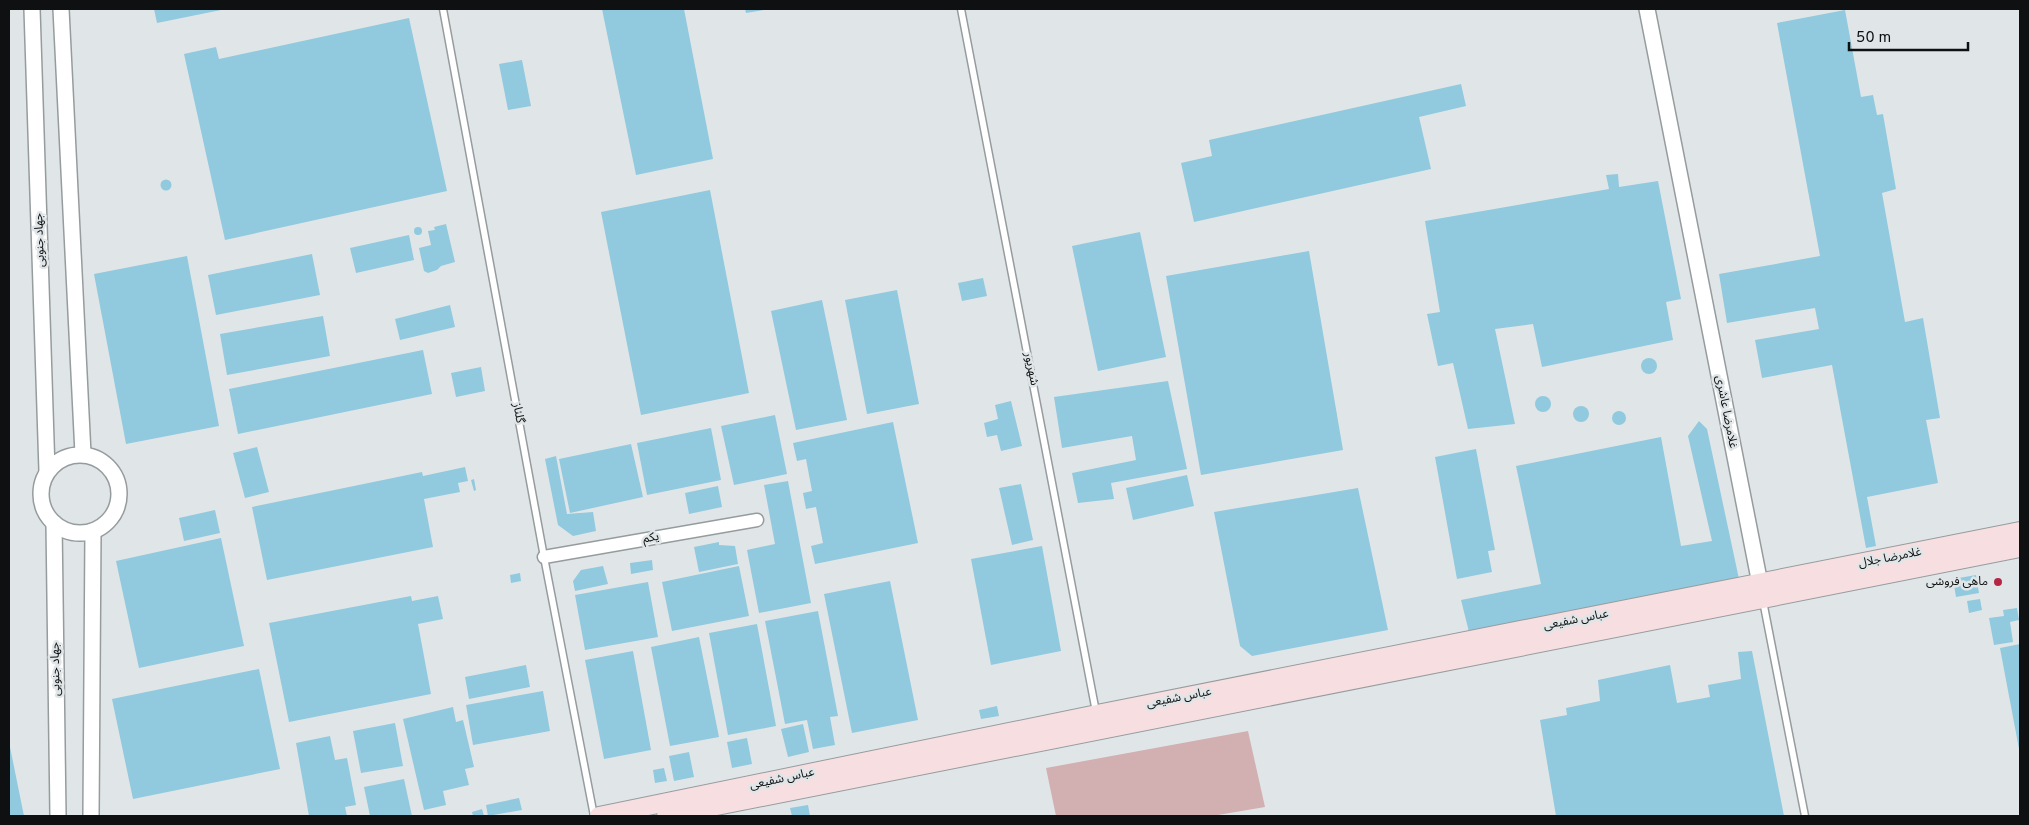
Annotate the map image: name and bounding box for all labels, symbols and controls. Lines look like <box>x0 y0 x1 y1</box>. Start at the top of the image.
scale bar <box>1849 20 1968 52</box>
text: 50 m <box>1856 29 1891 48</box>
street label: جهاد جنوبی <box>31 213 49 267</box>
street label: شهریور <box>1020 350 1042 387</box>
street label: غلامرضا عاشری <box>1711 374 1741 450</box>
street label: گلناز <box>508 401 528 426</box>
street label: یکم <box>642 529 661 547</box>
street label: غلامرضا جلال <box>1857 544 1923 572</box>
place label: ماهی فروشی <box>1926 574 1988 590</box>
marker: ماهی فروشی <box>1992 576 2004 588</box>
street label: عباس شفیعی <box>1542 606 1610 634</box>
street label: جهاد جنوبی <box>48 642 64 696</box>
street label: عباس شفیعی <box>1145 684 1213 712</box>
street label: عباس شفیعی <box>748 764 816 794</box>

